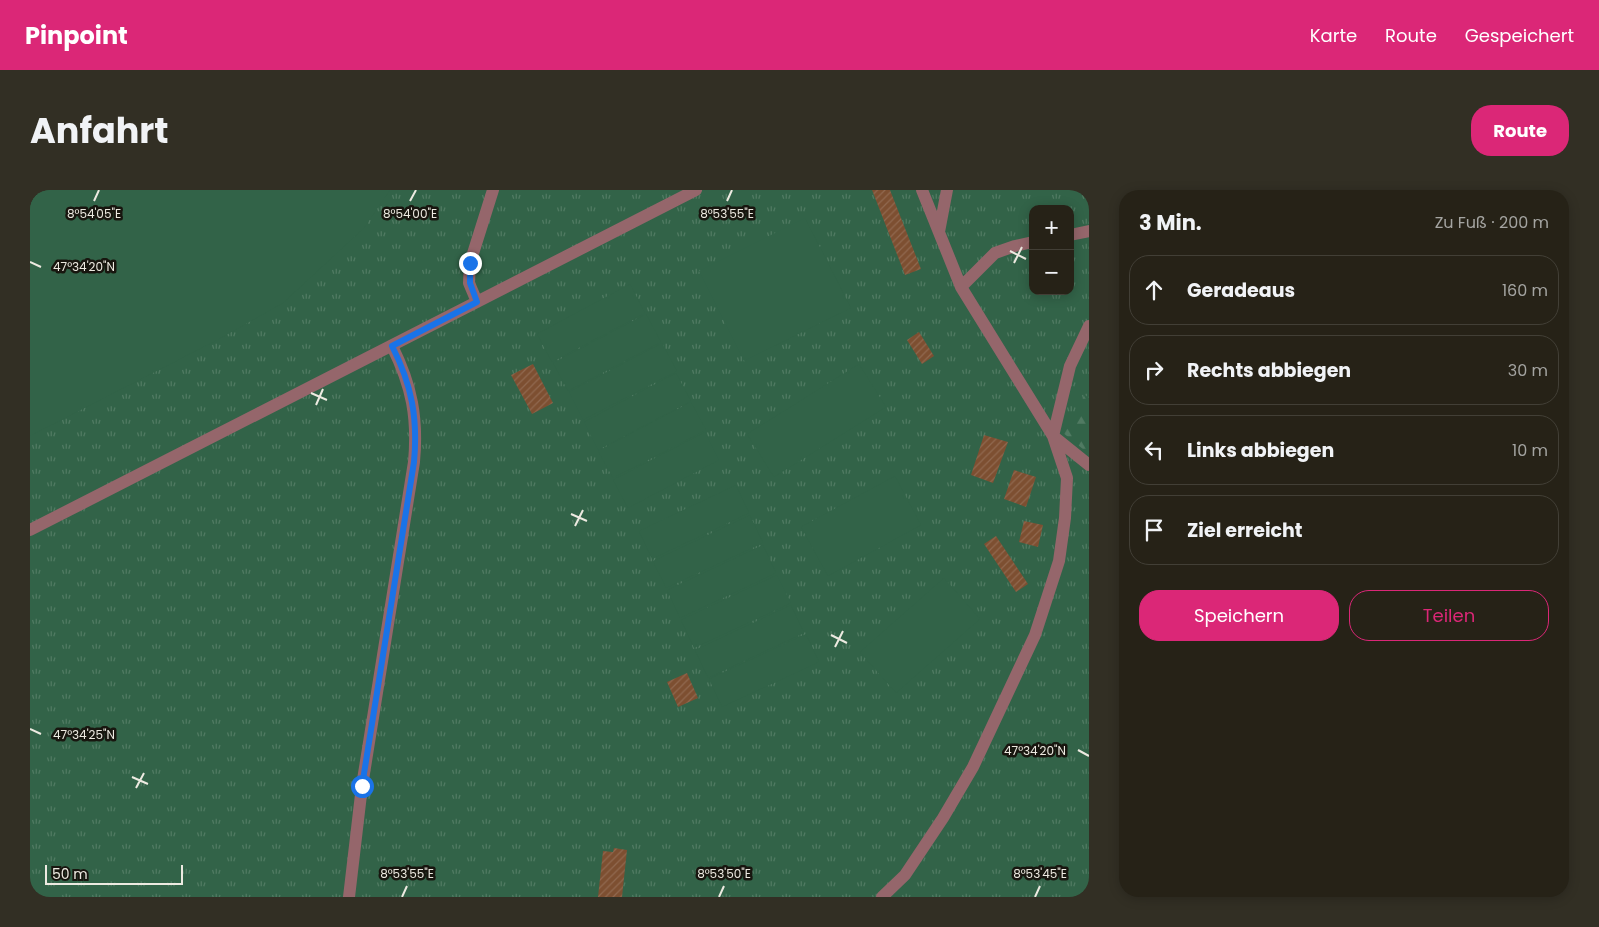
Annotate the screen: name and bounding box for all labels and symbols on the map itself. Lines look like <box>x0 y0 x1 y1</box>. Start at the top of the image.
text: 8°54'05"E <box>67 205 121 222</box>
text: 8°54'00"E <box>383 205 437 222</box>
text: 8°53'55"E <box>700 205 754 222</box>
route end <box>459 252 482 275</box>
text: 47°34'20"N <box>53 258 115 275</box>
text: 47°34'25"N <box>53 726 115 743</box>
text: 47°34'20"N <box>1004 742 1066 759</box>
route start <box>351 775 374 798</box>
scale bar <box>45 862 182 885</box>
text: 8°53'55"E <box>380 865 434 882</box>
text: 8°53'50"E <box>697 865 751 882</box>
text: 8°53'45"E <box>1013 865 1067 882</box>

